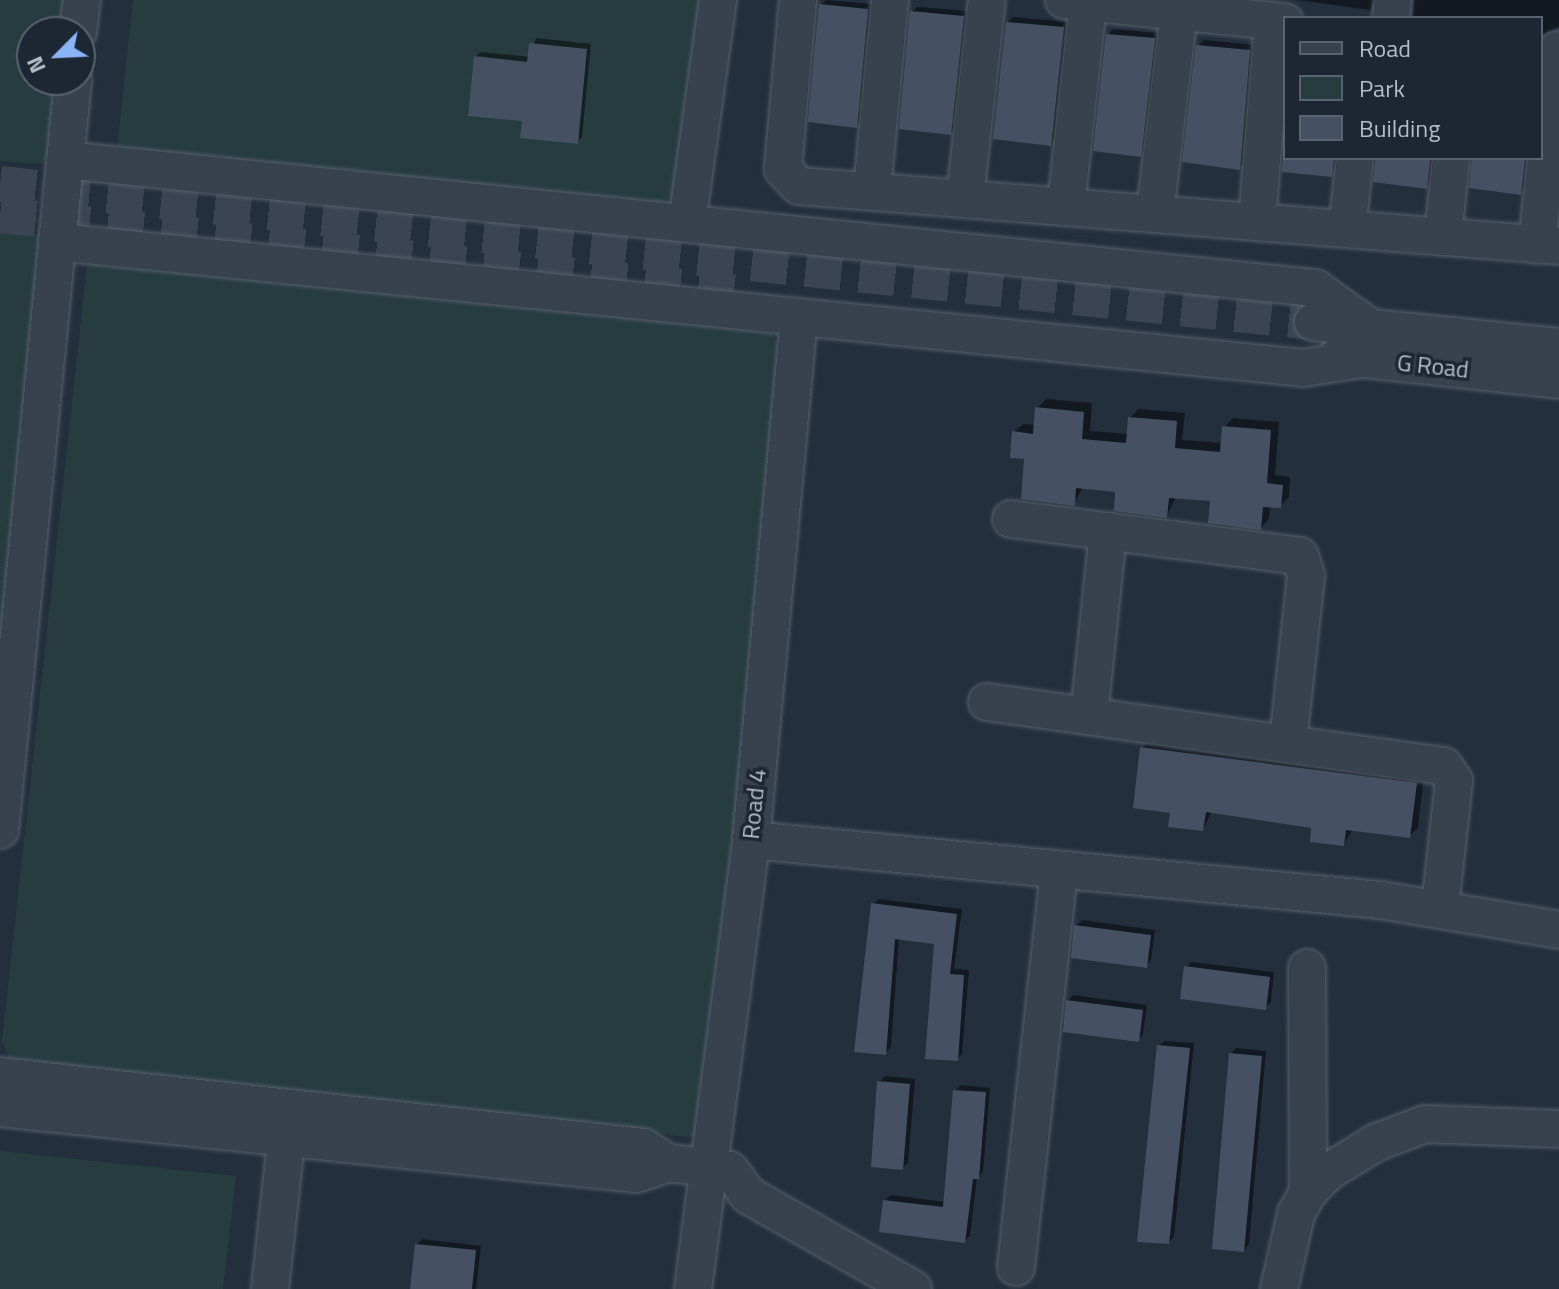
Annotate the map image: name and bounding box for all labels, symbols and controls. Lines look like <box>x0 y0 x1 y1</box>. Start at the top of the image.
north arrow <box>16 16 96 96</box>
legend <box>1283 16 1543 160</box>
text: Road <box>1359 30 1411 66</box>
text: N <box>17 51 55 79</box>
text: Park <box>1359 70 1405 106</box>
text: Building <box>1359 110 1441 146</box>
street label: G Road <box>1396 348 1470 384</box>
street label: Road 4 <box>736 767 772 841</box>

